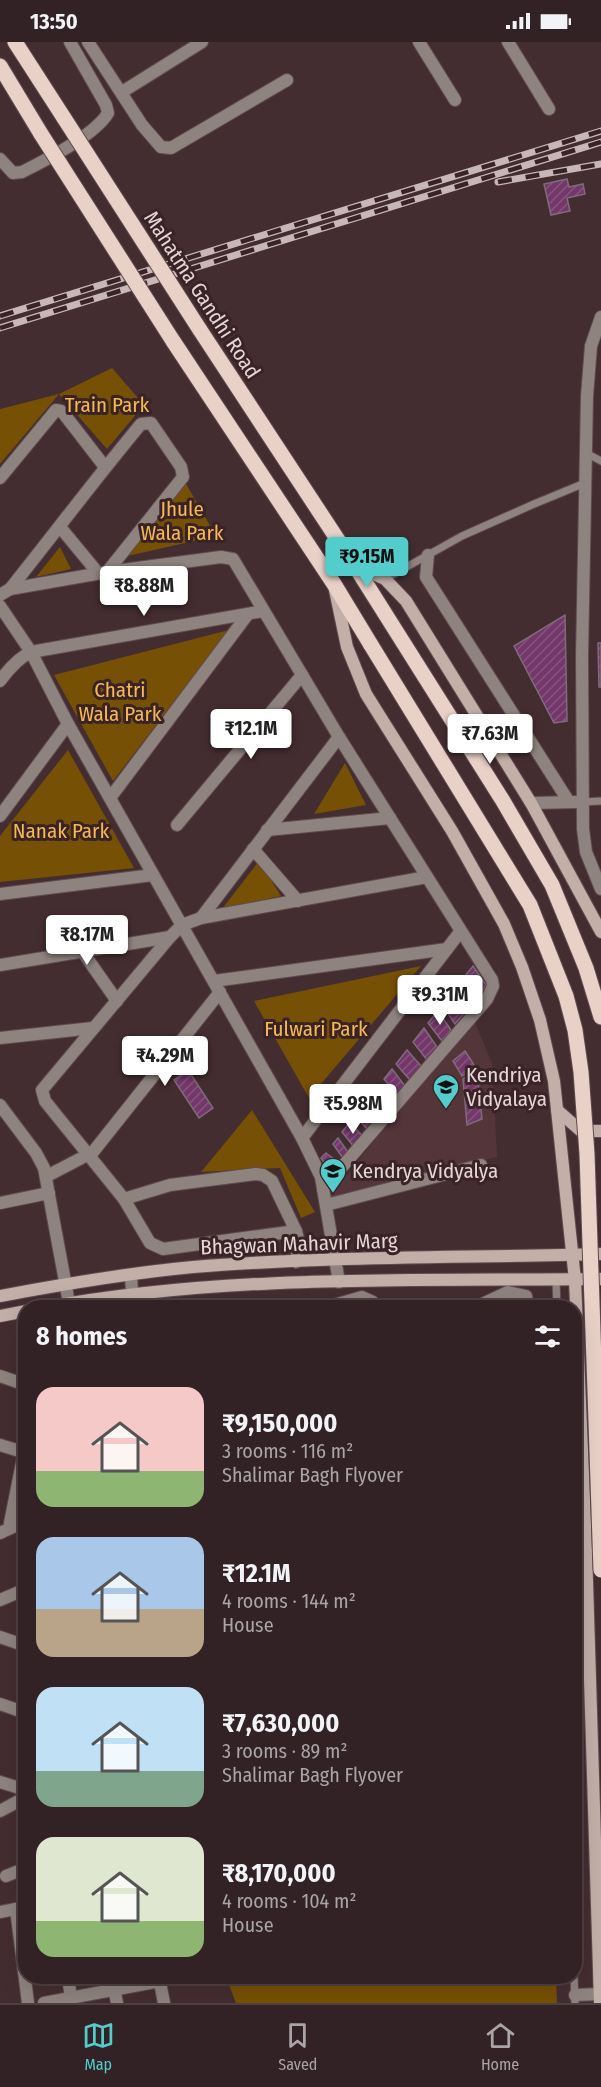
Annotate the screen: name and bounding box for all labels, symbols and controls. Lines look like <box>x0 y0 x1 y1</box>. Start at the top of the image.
text: 13:50 <box>30 8 78 35</box>
street label: Mahatma Gandhi Road <box>138 206 266 384</box>
park label: Train Park <box>65 392 150 418</box>
park label: Jhule Wala Park <box>140 496 224 546</box>
pin: ₹9.15M <box>318 537 416 588</box>
text: ₹9.15M <box>339 544 395 568</box>
pin: ₹8.88M <box>95 566 193 617</box>
text: ₹8.88M <box>114 573 174 597</box>
park label: Chatri Wala Park <box>78 677 162 727</box>
pin: ₹12.1M <box>202 709 300 760</box>
pin: ₹7.63M <box>441 714 539 765</box>
text: ₹12.1M <box>225 716 277 740</box>
text: ₹7.63M <box>462 721 518 745</box>
park label: Nanak Park <box>13 818 109 844</box>
pin: ₹8.17M <box>38 915 136 966</box>
text: ₹8.17M <box>60 922 114 946</box>
pin: ₹9.31M <box>391 975 489 1026</box>
text: ₹9.31M <box>412 982 468 1006</box>
park label: Fulwari Park <box>264 1016 368 1042</box>
pin: ₹4.29M <box>116 1036 214 1087</box>
text: ₹4.29M <box>136 1043 194 1067</box>
place label: Kendriya Vidyalaya <box>466 1062 547 1112</box>
school or university icon: Kendriya Vidyalaya <box>431 1072 461 1110</box>
pin: ₹5.98M <box>304 1084 402 1135</box>
text: ₹5.98M <box>323 1091 383 1115</box>
school or university icon: Kendrya Vidyalya <box>318 1156 348 1194</box>
place label: Kendrya Vidyalya <box>352 1158 498 1184</box>
street label: Bhagwan Mahavir Marg <box>200 1228 398 1260</box>
icon: filters <box>531 1320 564 1353</box>
text: 8 homes <box>36 1321 127 1352</box>
text: ₹9,150,000 <box>222 1408 338 1439</box>
icon: home <box>84 1411 156 1483</box>
text: 3 rooms · 116 m² <box>222 1439 353 1463</box>
text: Shalimar Bagh Flyover <box>222 1463 403 1487</box>
text: ₹12.1M <box>222 1558 291 1589</box>
icon: home <box>84 1561 156 1633</box>
text: 4 rooms · 144 m² <box>222 1589 356 1613</box>
text: House <box>222 1613 274 1637</box>
text: ₹7,630,000 <box>222 1708 339 1739</box>
icon: home <box>84 1711 156 1783</box>
text: 3 rooms · 89 m² <box>222 1739 347 1763</box>
text: Shalimar Bagh Flyover <box>222 1763 403 1787</box>
text: ₹8,170,000 <box>222 1858 336 1889</box>
icon: home <box>84 1861 156 1933</box>
text: 4 rooms · 104 m² <box>222 1889 357 1913</box>
text: House <box>222 1913 274 1937</box>
tab: Map <box>82 2019 115 2074</box>
tab: Saved <box>278 2019 317 2074</box>
tab: Home <box>481 2019 519 2074</box>

